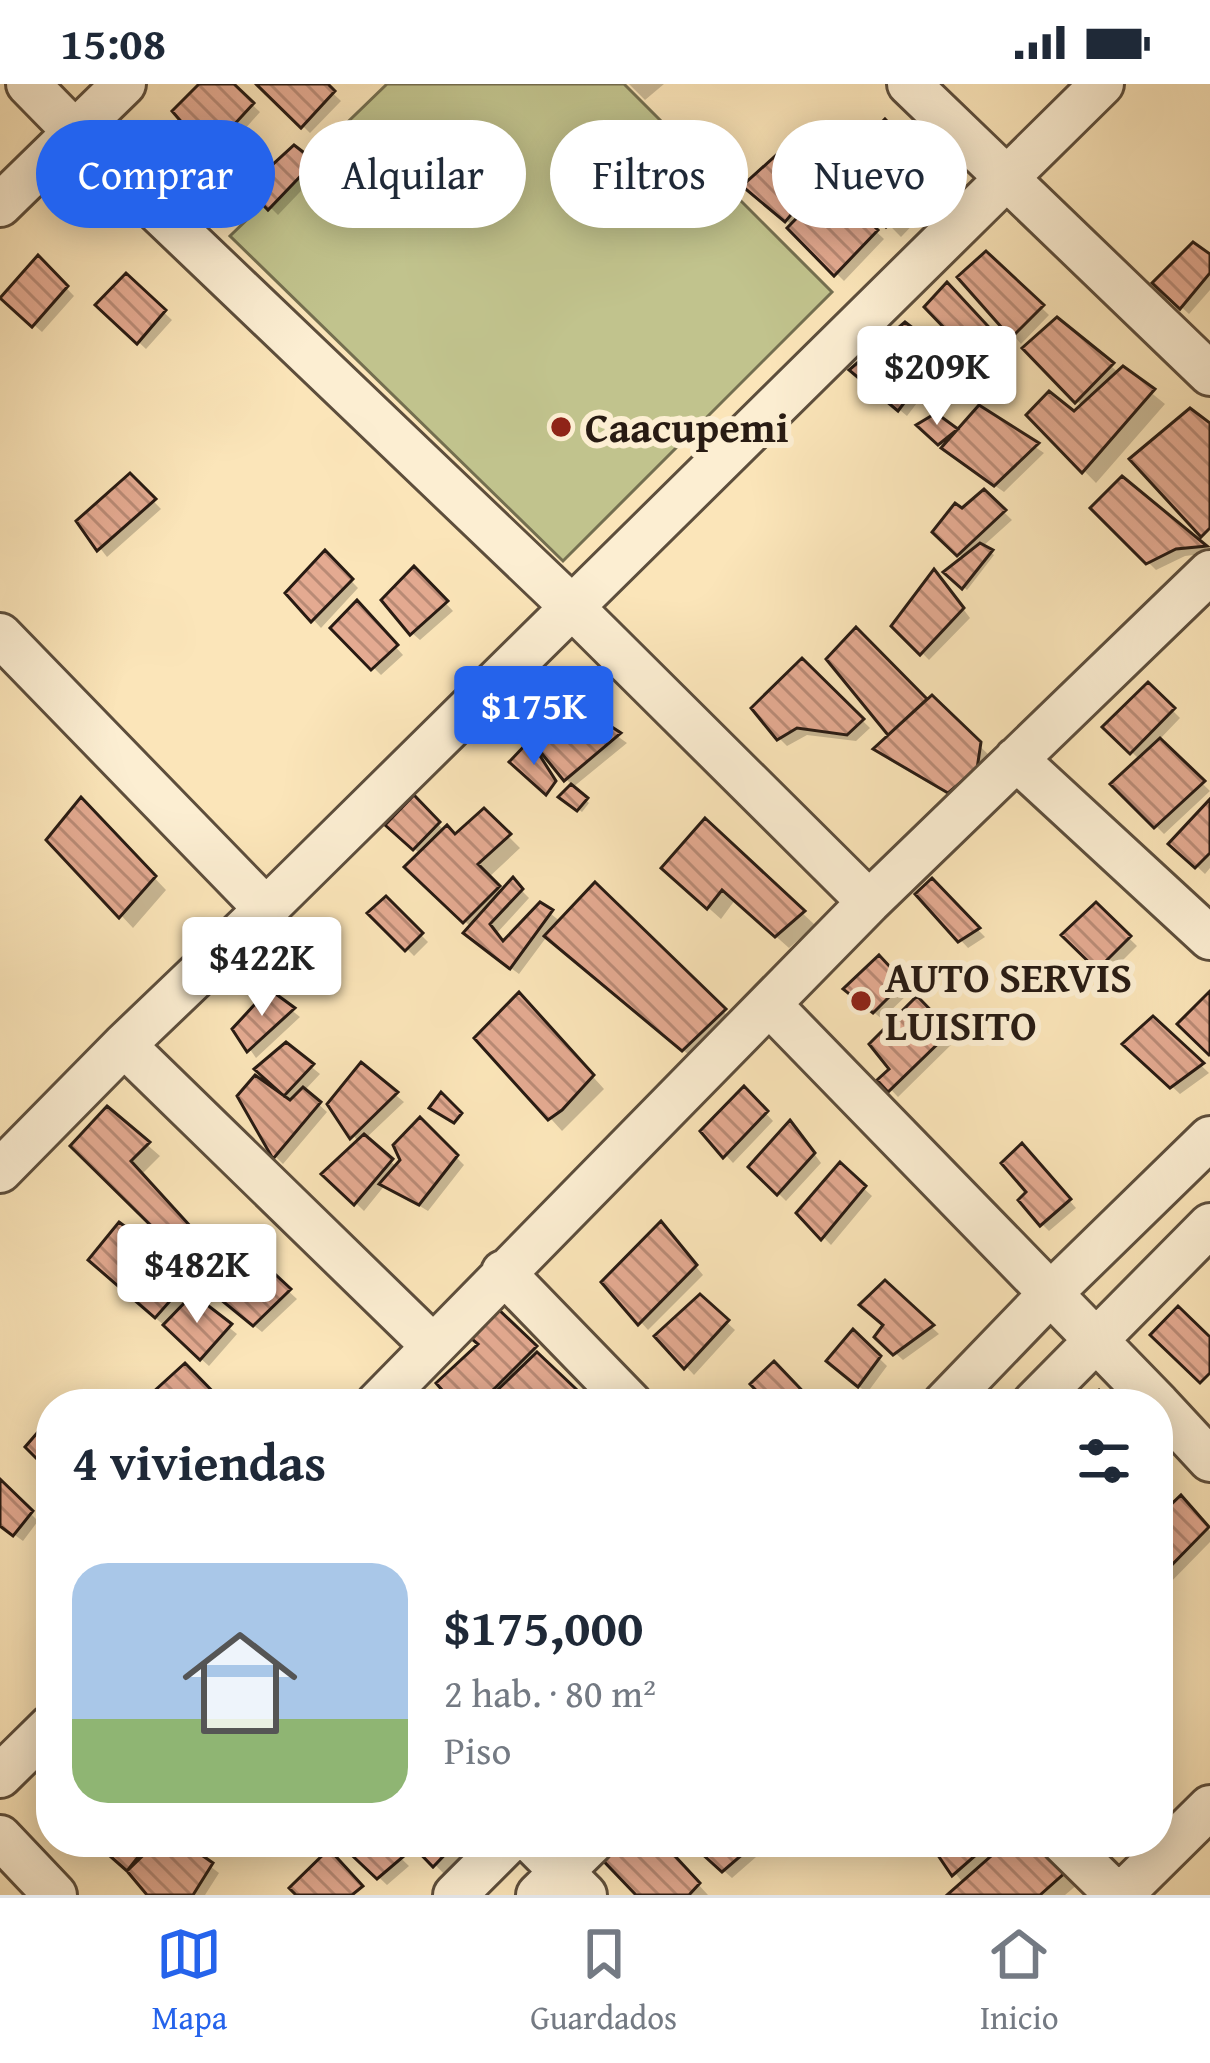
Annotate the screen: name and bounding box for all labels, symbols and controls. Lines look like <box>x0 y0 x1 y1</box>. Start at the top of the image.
text: 15:08 <box>60 10 166 75</box>
chip: Comprar <box>36 120 275 228</box>
chip: Alquilar <box>299 120 526 228</box>
chip: Filtros <box>550 120 748 228</box>
chip: Nuevo <box>772 120 967 228</box>
pin: $209K <box>853 326 1021 428</box>
text: $209K <box>884 336 990 393</box>
place label: Caacupemi <box>585 396 789 457</box>
marker: Caacupemi <box>548 414 574 440</box>
pin: $175K <box>450 666 618 768</box>
text: $175K <box>481 676 587 733</box>
pin: $422K <box>178 917 346 1019</box>
text: $422K <box>209 927 315 984</box>
place label: AUTO SERVIS LUISITO <box>885 946 1132 1055</box>
marker: AUTO SERVIS LUISITO <box>848 988 874 1014</box>
pin: $482K <box>113 1224 281 1326</box>
text: $482K <box>144 1234 250 1291</box>
text: 4 viviendas <box>72 1424 326 1499</box>
icon: filters <box>1071 1428 1137 1494</box>
text: $175,000 <box>444 1589 643 1664</box>
icon: home <box>168 1611 312 1755</box>
text: 2 hab. · 80 m² <box>444 1664 656 1721</box>
text: Piso <box>444 1721 511 1778</box>
tab: Mapa <box>151 1921 227 2041</box>
tab: Guardados <box>530 1921 677 2041</box>
tab: Inicio <box>980 1921 1059 2041</box>

